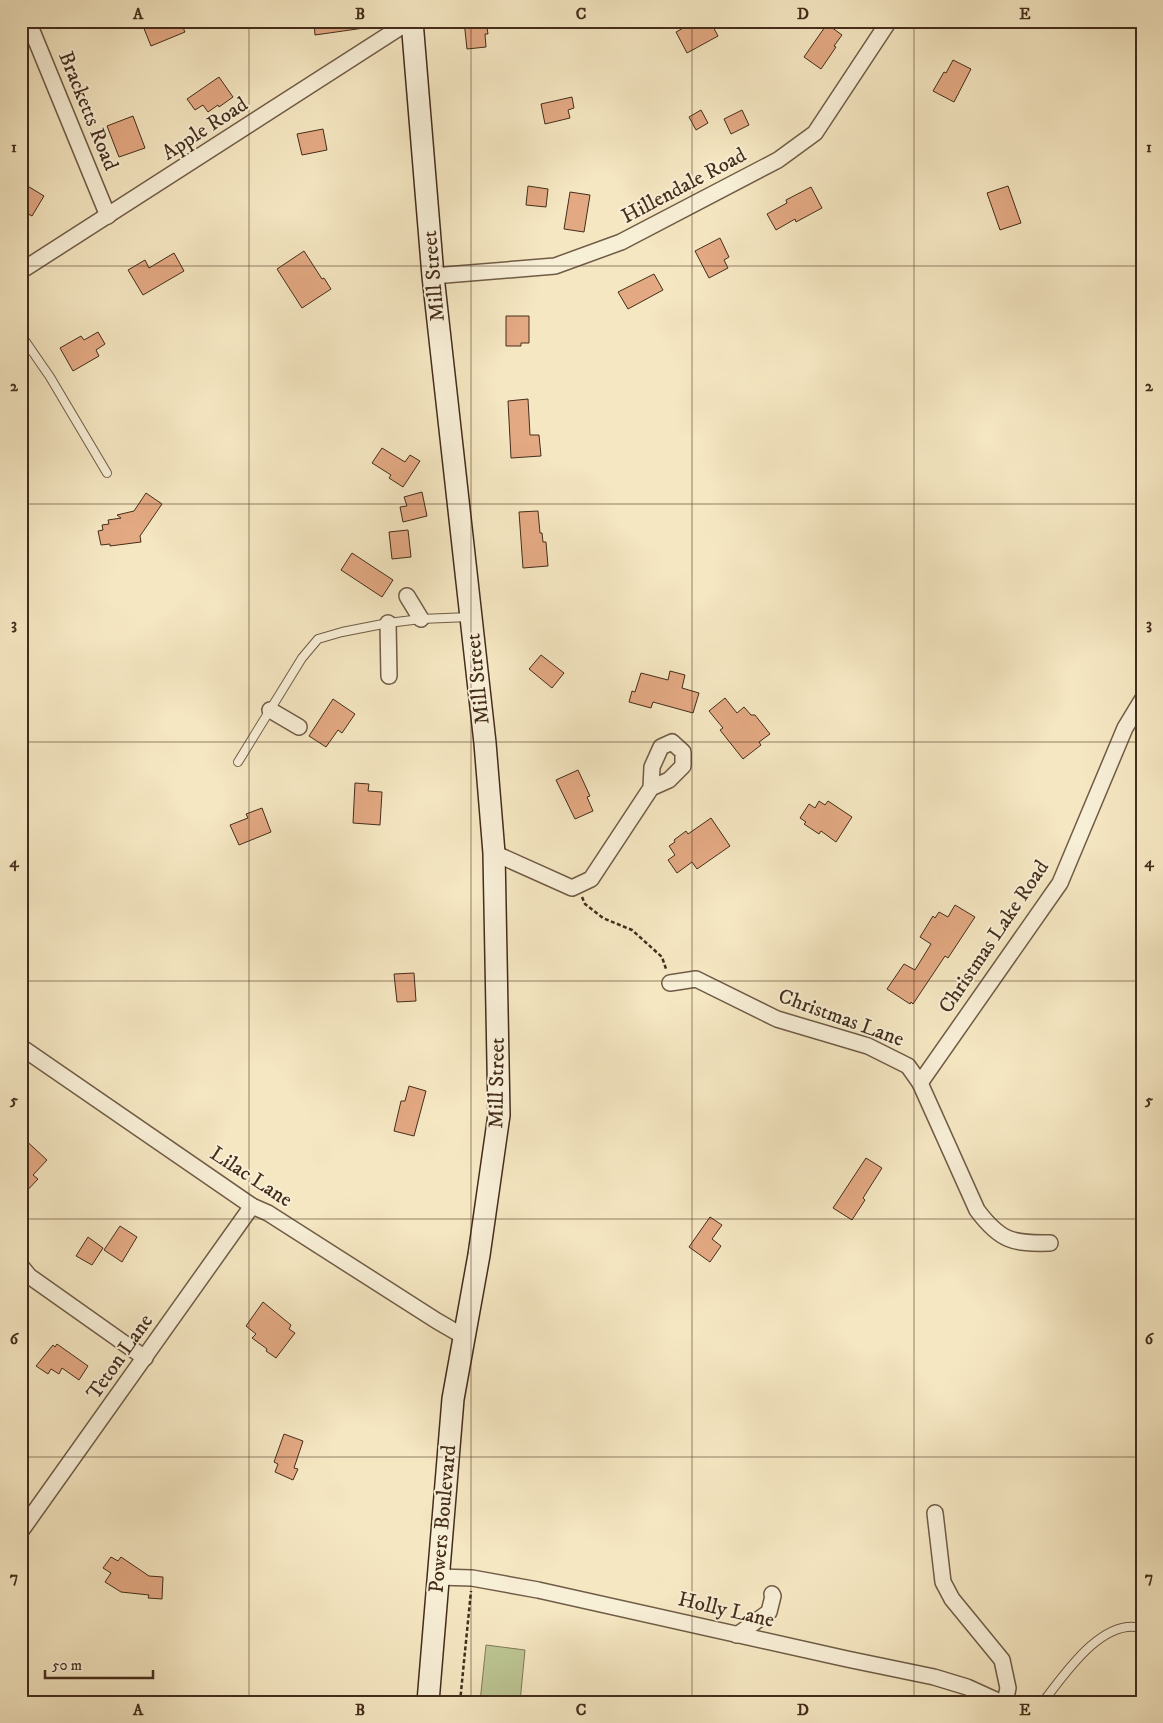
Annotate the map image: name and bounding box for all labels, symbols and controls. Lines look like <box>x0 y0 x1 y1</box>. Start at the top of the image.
text: A <box>132 4 144 24</box>
text: B <box>355 4 365 24</box>
text: C <box>576 4 586 24</box>
text: D <box>797 4 809 24</box>
text: E <box>1019 4 1031 24</box>
street label: Bracketts Road <box>52 48 124 175</box>
street label: Apple Road <box>157 91 253 166</box>
text: 1 <box>11 137 17 157</box>
text: 1 <box>1146 137 1152 157</box>
street label: Hillendale Road <box>617 142 751 230</box>
street label: Mill Street <box>417 229 451 323</box>
text: 2 <box>10 376 19 396</box>
text: 2 <box>1145 376 1154 396</box>
text: 3 <box>11 614 17 634</box>
text: 3 <box>1146 614 1152 634</box>
street label: Mill Street <box>460 632 496 726</box>
text: 4 <box>8 852 19 872</box>
text: 4 <box>1143 852 1154 872</box>
street label: Christmas Lake Road <box>933 855 1055 1019</box>
street label: Christmas Lane <box>775 983 908 1053</box>
street label: Mill Street <box>483 1037 511 1129</box>
text: 5 <box>9 1090 18 1110</box>
text: 5 <box>1144 1090 1153 1110</box>
street label: Lilac Lane <box>205 1141 297 1213</box>
street label: Teton Lane <box>81 1309 159 1405</box>
text: 6 <box>10 1329 20 1349</box>
text: 6 <box>1145 1329 1155 1349</box>
street label: Powers Boulevard <box>424 1443 462 1594</box>
text: 7 <box>10 1567 18 1587</box>
text: 7 <box>1145 1567 1153 1587</box>
street label: Holly Lane <box>675 1586 777 1634</box>
scale bar <box>45 1648 152 1680</box>
text: 50 m <box>52 1656 82 1675</box>
text: A <box>132 1700 144 1720</box>
text: B <box>355 1700 365 1720</box>
text: C <box>576 1700 586 1720</box>
text: D <box>797 1700 809 1720</box>
text: E <box>1019 1700 1031 1720</box>

